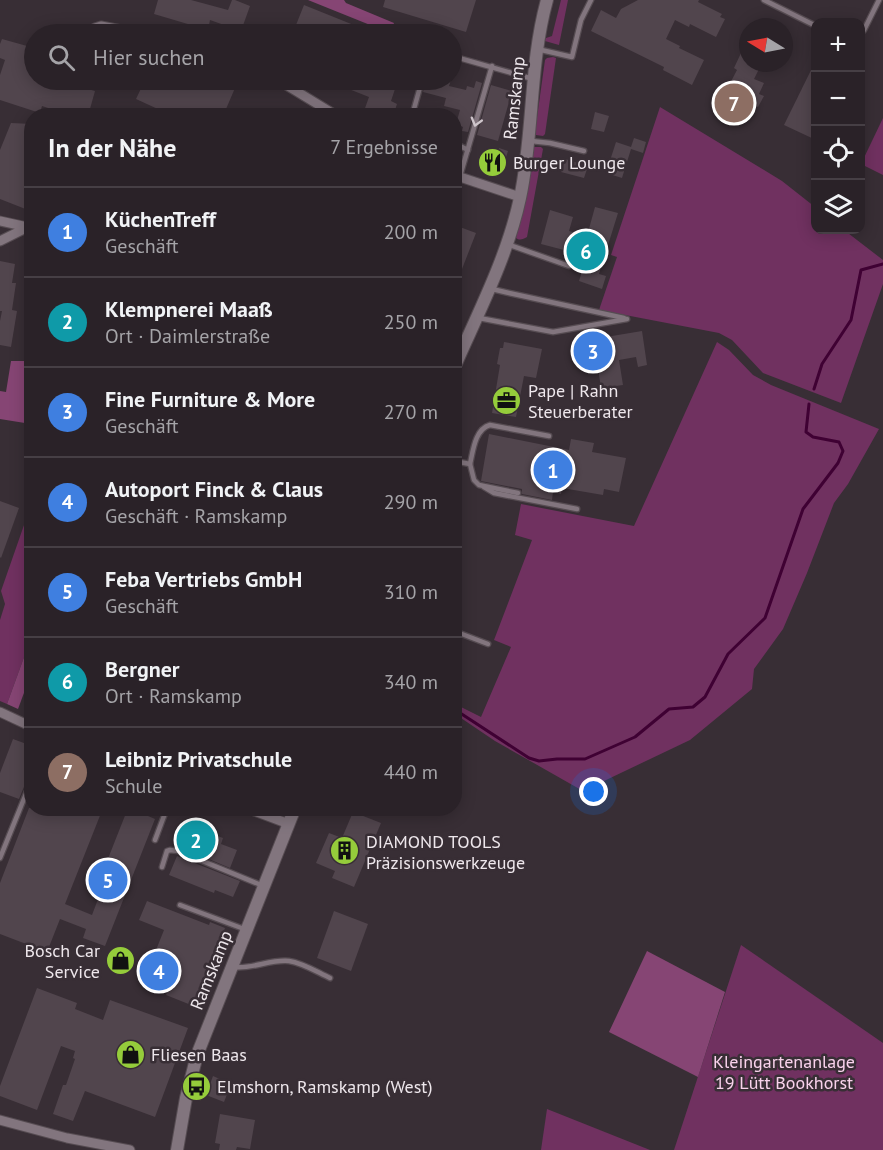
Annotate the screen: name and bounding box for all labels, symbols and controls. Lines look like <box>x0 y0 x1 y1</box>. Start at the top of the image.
north arrow <box>739 18 793 72</box>
map controls <box>811 18 865 234</box>
button: + <box>811 18 865 72</box>
search box <box>24 24 462 90</box>
icon: search <box>45 41 78 74</box>
text: Hier suchen <box>93 43 205 71</box>
street label: Ramskamp <box>498 55 530 141</box>
button: − <box>811 72 865 126</box>
pin: 7 <box>714 80 754 126</box>
one-way arrow <box>471 116 483 127</box>
button: locate <box>811 126 865 180</box>
text: In der Nähe <box>48 131 176 164</box>
text: 7 Ergebnisse <box>330 134 438 160</box>
restaurant icon: Burger Lounge <box>476 146 508 178</box>
place label: Burger Lounge <box>513 151 625 174</box>
button: layers <box>811 180 865 234</box>
text: KüchenTreff <box>105 205 216 233</box>
text: 1 <box>62 219 73 245</box>
text: 200 m <box>384 219 438 245</box>
pin: 6 <box>566 228 606 274</box>
text: Geschäft <box>105 233 179 259</box>
text: Klempnerei Maaß <box>105 295 273 323</box>
text: 2 <box>62 309 73 335</box>
text: 250 m <box>384 309 438 335</box>
text: Ort · Daimlerstraße <box>105 323 270 349</box>
pin: 3 <box>574 328 612 374</box>
place label: Pape | Rahn Steuerberater <box>528 379 633 423</box>
office icon: Pape | Rahn Steuerberater <box>491 384 523 416</box>
text: Fine Furniture & More <box>105 385 315 413</box>
text: 3 <box>62 399 73 425</box>
text: 270 m <box>384 399 438 425</box>
text: Geschäft <box>105 413 179 439</box>
pin: 1 <box>534 448 572 492</box>
text: Autoport Finck & Claus <box>105 475 323 503</box>
text: 4 <box>62 489 73 515</box>
text: 290 m <box>384 489 438 515</box>
text: Geschäft · Ramskamp <box>105 503 287 529</box>
text: Feba Vertriebs GmbH <box>105 565 302 593</box>
text: 5 <box>62 579 73 605</box>
text: 310 m <box>384 579 438 605</box>
text: Geschäft <box>105 593 179 619</box>
text: Bergner <box>105 655 180 683</box>
text: 6 <box>62 669 73 695</box>
text: 340 m <box>384 669 438 695</box>
text: Ort · Ramskamp <box>105 683 242 709</box>
text: Leibniz Privatschule <box>105 745 292 773</box>
text: 7 <box>62 759 73 785</box>
text: 440 m <box>384 759 438 785</box>
text: Schule <box>105 773 162 799</box>
your location <box>579 777 608 806</box>
pin: 2 <box>176 818 216 862</box>
place label: DIAMOND TOOLS Präzisionswerkzeuge <box>366 830 525 874</box>
building icon: DIAMOND TOOLS Präzisionswerkzeuge <box>329 835 361 867</box>
pin: 5 <box>88 858 128 902</box>
street label: Ramskamp <box>185 927 237 1013</box>
place label: Bosch Car Service <box>24 939 100 983</box>
shop icon: Bosch Car Service <box>105 944 137 976</box>
pin: 4 <box>140 948 178 994</box>
shop icon: Fliesen Baas <box>114 1038 146 1070</box>
place label: Fliesen Baas <box>151 1043 247 1066</box>
park label: Kleingartenanlage 19 Lütt Bookhorst <box>713 1050 855 1094</box>
bus stop icon: Elmshorn, Ramskamp (West) <box>180 1070 212 1102</box>
place label: Elmshorn, Ramskamp (West) <box>217 1075 432 1098</box>

